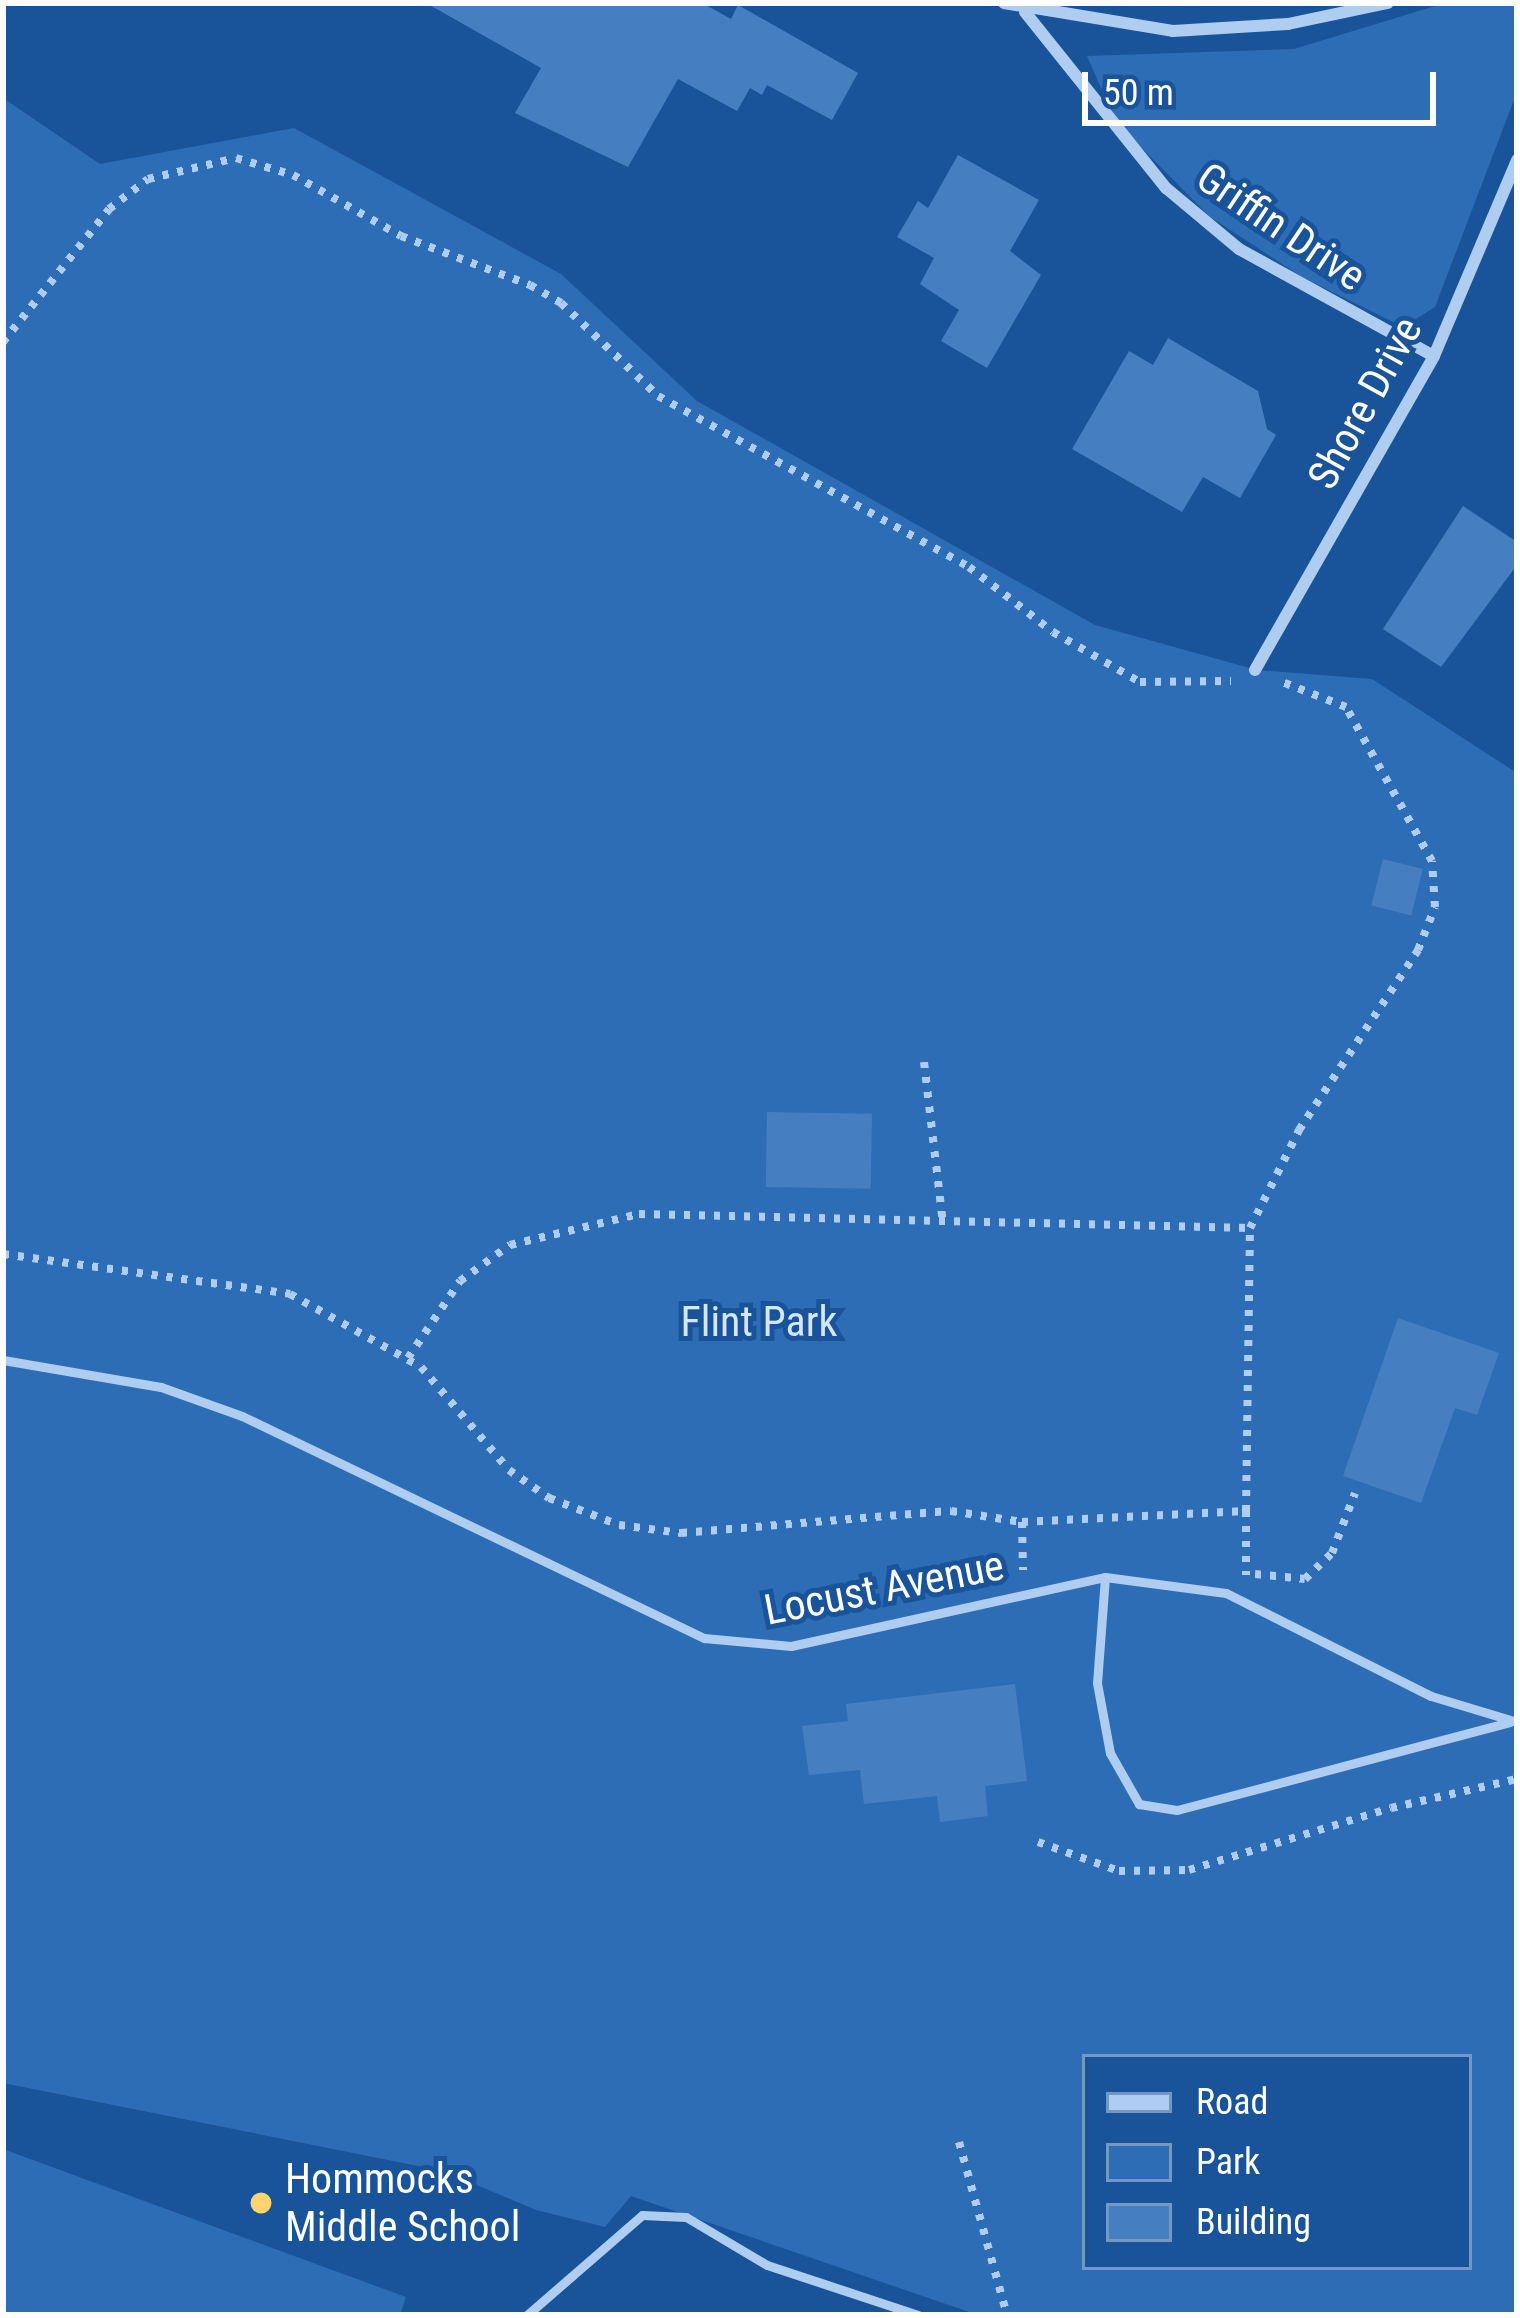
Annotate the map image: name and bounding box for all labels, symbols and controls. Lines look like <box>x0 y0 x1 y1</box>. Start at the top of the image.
scale bar <box>1088 48 1442 122</box>
text: 50 m <box>1103 72 1174 114</box>
street label: Griffin Drive <box>1187 152 1375 302</box>
street label: Shore Drive <box>1297 308 1433 498</box>
park label: Flint Park <box>681 1297 837 1347</box>
street label: Locust Avenue <box>760 1540 1008 1636</box>
legend <box>1082 2054 1472 2270</box>
text: Road <box>1196 2081 1268 2123</box>
text: Park <box>1196 2141 1260 2183</box>
place label: Hommocks Middle School <box>285 2154 520 2252</box>
marker: Hommocks Middle School <box>248 2190 274 2216</box>
text: Building <box>1196 2201 1311 2243</box>

